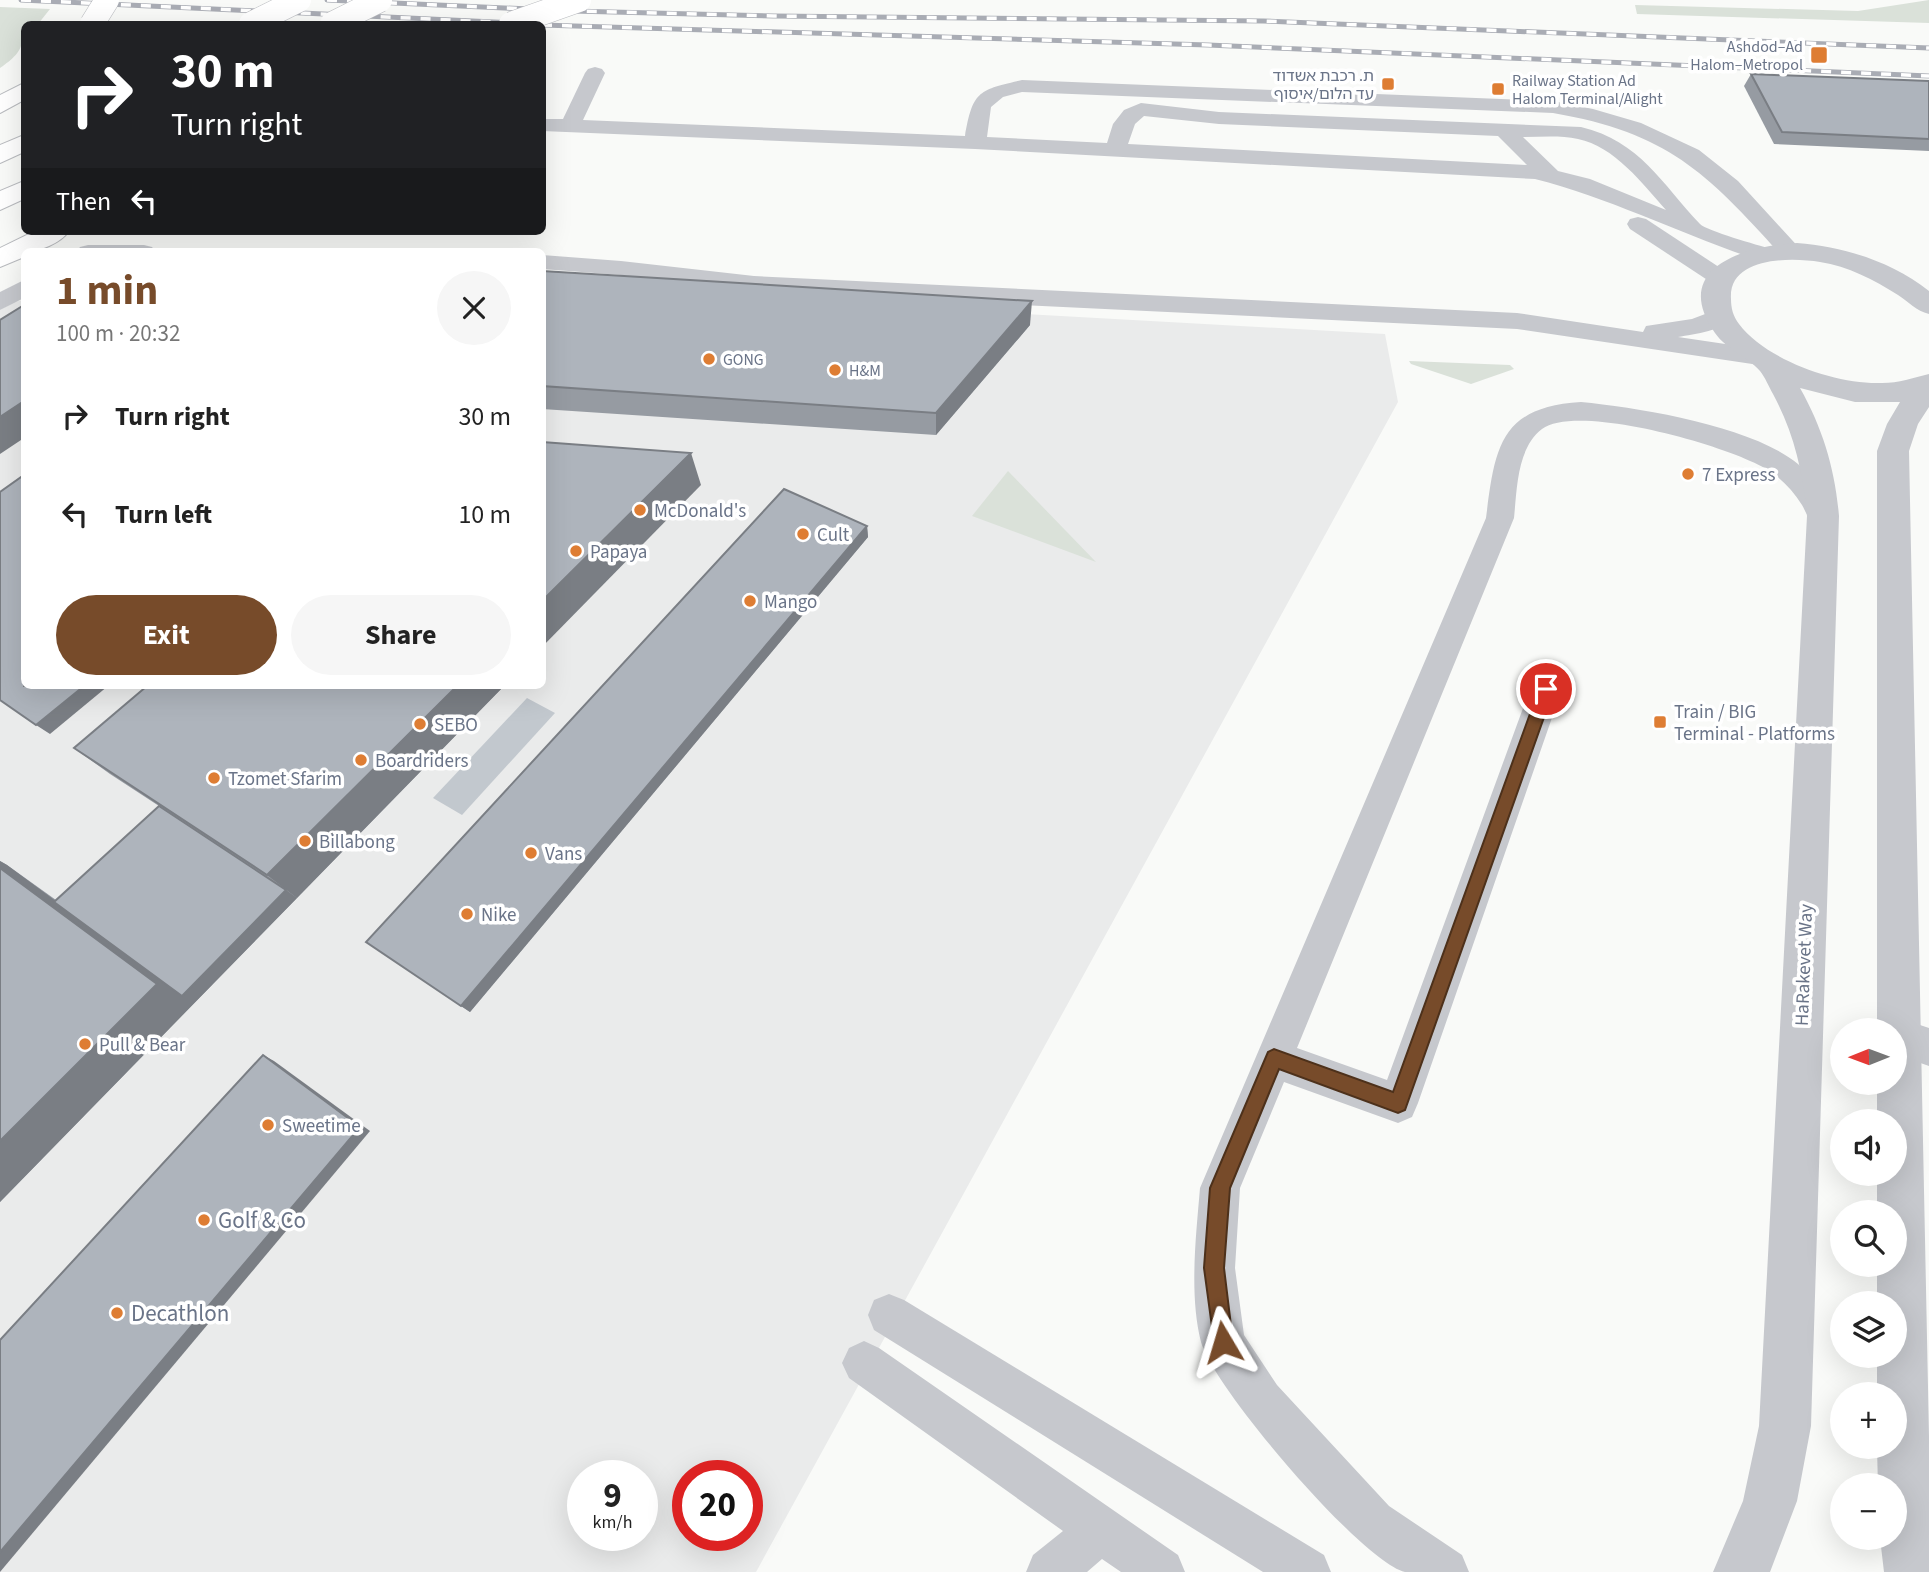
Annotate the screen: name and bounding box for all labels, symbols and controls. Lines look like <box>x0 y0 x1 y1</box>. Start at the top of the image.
place label: Ashdod–Ad Halom–Metropol <box>1690 36 1803 76</box>
text: 30 m <box>171 37 275 107</box>
marker: Ashdod–Ad Halom–Metropol <box>1809 45 1829 65</box>
icon: right <box>56 49 147 140</box>
place label: ת. רכבת אשדוד עד הלום/איסוף <box>1273 65 1374 105</box>
place label: Railway Station Ad Halom Terminal/Alight <box>1512 70 1663 110</box>
marker: ת. רכבת אשדוד עד הלום/איסוף <box>1380 76 1396 92</box>
marker: Railway Station Ad Halom Terminal/Alight <box>1490 81 1506 97</box>
text: Turn right <box>171 102 302 148</box>
icon: left <box>125 182 163 220</box>
text: Then <box>56 183 111 220</box>
text: 1 min <box>56 261 158 321</box>
button: close <box>437 271 511 345</box>
text: 100 m · 20:32 <box>56 317 180 350</box>
place label: GONG <box>723 349 764 371</box>
marker: GONG <box>701 351 717 367</box>
place label: H&M <box>849 360 881 382</box>
marker: H&M <box>827 362 843 378</box>
icon: right <box>56 397 94 435</box>
text: Turn right <box>115 398 230 435</box>
text: 30 m <box>458 398 511 435</box>
place label: 7 Express <box>1702 462 1775 489</box>
marker: 7 Express <box>1680 466 1696 482</box>
icon: left <box>56 495 94 533</box>
text: Turn left <box>115 496 212 533</box>
text: 10 m <box>458 496 511 533</box>
place label: McDonald's <box>654 498 746 525</box>
marker: McDonald's <box>632 502 648 518</box>
place label: Cult <box>817 522 850 549</box>
marker: Cult <box>795 526 811 542</box>
place label: Papaya <box>590 539 647 566</box>
marker: Papaya <box>568 543 584 559</box>
place label: Mango <box>764 589 817 616</box>
marker: Mango <box>742 593 758 609</box>
button: Exit <box>56 595 277 675</box>
button: Share <box>291 595 511 675</box>
pin <box>1516 659 1576 719</box>
icon: arrive <box>1527 670 1565 708</box>
place label: Train / BIG Terminal - Platforms <box>1674 699 1835 748</box>
place label: SEBO <box>434 712 478 739</box>
marker: Train / BIG Terminal - Platforms <box>1652 714 1668 730</box>
marker: SEBO <box>412 716 428 732</box>
place label: Boardriders <box>375 748 468 775</box>
marker: Boardriders <box>353 752 369 768</box>
place label: Tzomet Sfarim <box>228 766 342 793</box>
marker: Tzomet Sfarim <box>206 770 222 786</box>
place label: Billabong <box>319 829 395 856</box>
marker: Billabong <box>297 833 313 849</box>
place label: Vans <box>545 841 582 868</box>
marker: Vans <box>523 845 539 861</box>
place label: Nike <box>481 902 516 929</box>
street label: HaRakevet Way <box>1789 903 1820 1027</box>
marker: Nike <box>459 906 475 922</box>
north arrow <box>1830 1018 1908 1096</box>
map controls <box>1830 1018 1907 1550</box>
place label: Pull & Bear <box>99 1032 186 1059</box>
marker: Pull & Bear <box>77 1036 93 1052</box>
button: sound <box>1830 1109 1907 1186</box>
place label: Sweetime <box>282 1113 361 1140</box>
marker: Sweetime <box>260 1117 276 1133</box>
button: search <box>1830 1200 1907 1277</box>
place label: Golf & Co <box>218 1204 306 1237</box>
marker: Golf & Co <box>196 1212 212 1228</box>
button: layers <box>1830 1291 1907 1368</box>
place label: Decathlon <box>131 1297 229 1330</box>
marker: Decathlon <box>109 1305 125 1321</box>
position arrow <box>1186 1305 1260 1379</box>
button: + <box>1830 1382 1907 1459</box>
speed limit sign: 20 <box>672 1460 763 1551</box>
text: 9 <box>603 1471 622 1521</box>
button: − <box>1830 1473 1907 1550</box>
text: km/h <box>593 1510 632 1535</box>

